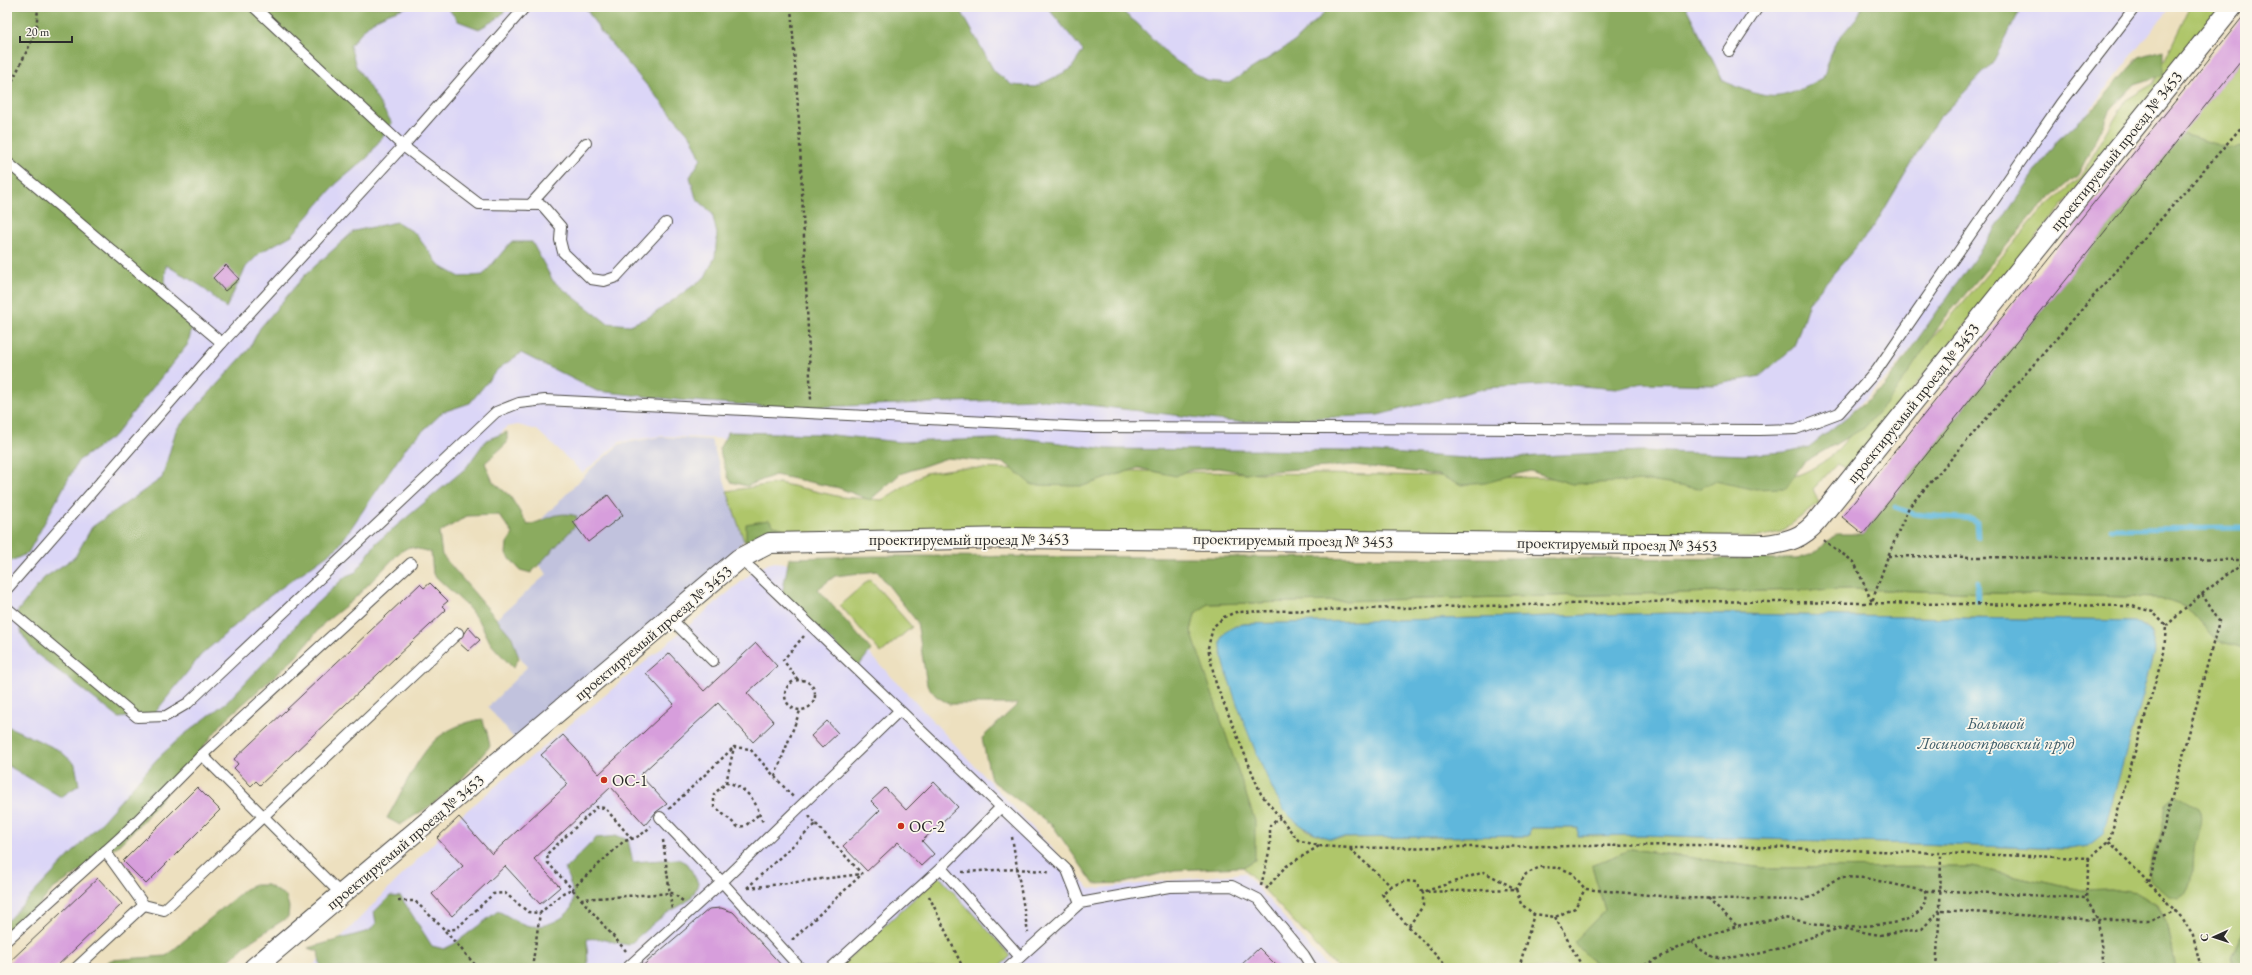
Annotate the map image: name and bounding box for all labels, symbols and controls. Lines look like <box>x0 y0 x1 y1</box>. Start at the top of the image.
scale bar <box>20 18 72 44</box>
text: 20 m <box>26 24 50 40</box>
street label: проектируемый проезд № 3453 <box>2045 66 2187 235</box>
street label: проектируемый проезд № 3453 <box>1842 318 1984 487</box>
street label: проектируемый проезд № 3453 <box>1193 528 1393 552</box>
street label: проектируемый проезд № 3453 <box>869 529 1069 550</box>
street label: проектируемый проезд № 3453 <box>1517 532 1717 556</box>
street label: проектируемый проезд № 3453 <box>570 560 737 705</box>
water label: Большой Лосиноостровский пруд <box>1917 712 2075 754</box>
street label: проектируемый проезд № 3453 <box>322 769 489 914</box>
place label: ОС-1 <box>612 770 648 791</box>
marker: ОС-1 <box>599 775 609 785</box>
place label: ОС-2 <box>909 816 945 837</box>
marker: ОС-2 <box>896 821 906 831</box>
north arrow <box>2194 917 2234 957</box>
text: С <box>2197 933 2211 942</box>

